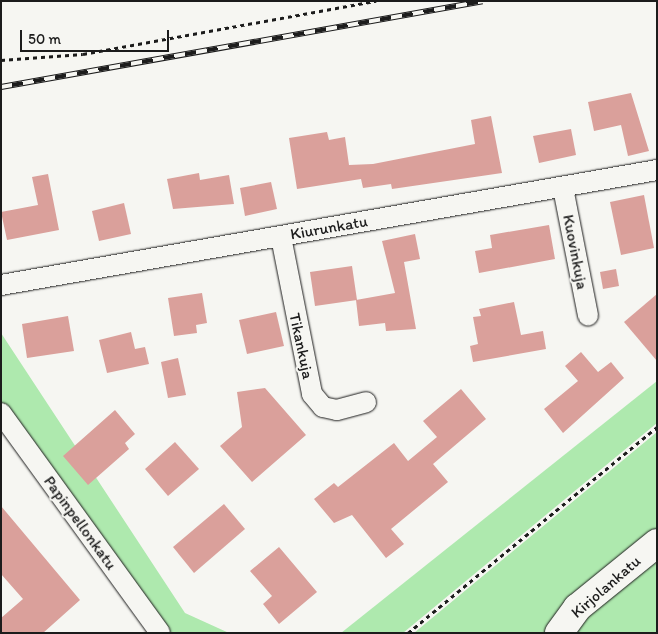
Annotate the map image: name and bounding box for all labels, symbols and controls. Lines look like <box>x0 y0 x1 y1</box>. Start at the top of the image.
scale bar <box>22 20 171 52</box>
text: 50 m <box>28 30 61 48</box>
street label: Kiurunkatu <box>289 212 369 244</box>
street label: Kuovinkuja <box>558 213 592 291</box>
street label: Tikankuja <box>285 311 317 381</box>
street label: Papinpellonkatu <box>39 472 121 574</box>
street label: Kirjolankatu <box>567 552 645 622</box>

